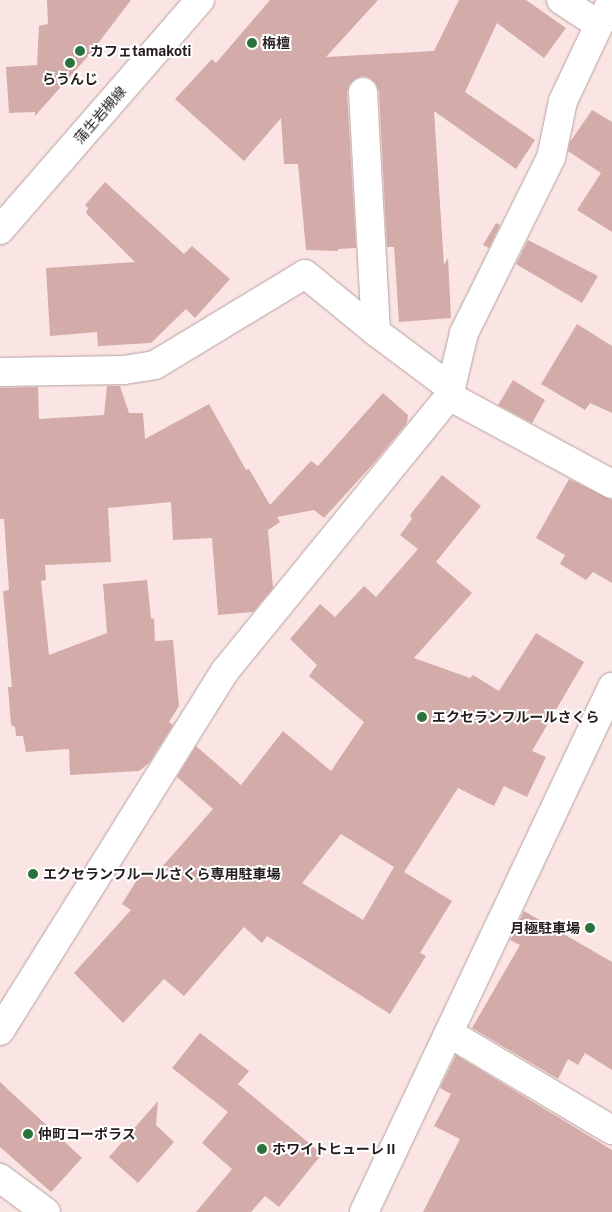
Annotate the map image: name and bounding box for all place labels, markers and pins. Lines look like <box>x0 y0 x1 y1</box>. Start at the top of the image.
place label: 栴檀 <box>262 35 290 51</box>
marker: 栴檀 <box>246 37 258 49</box>
place label: カフェtamakoti <box>90 43 191 59</box>
marker: カフェtamakoti <box>74 45 86 57</box>
marker: らうんじ <box>64 57 76 69</box>
place label: らうんじ <box>42 71 98 87</box>
place label: エクセランフルールさくら <box>432 709 600 725</box>
marker: エクセランフルールさくら <box>416 711 428 723</box>
place label: エクセランフルールさくら専用駐車場 <box>43 866 281 882</box>
marker: エクセランフルールさくら専用駐車場 <box>27 868 39 880</box>
place label: 月極駐車場 <box>510 920 580 936</box>
marker: 月極駐車場 <box>584 922 596 934</box>
place label: 仲町コーポラス <box>38 1126 136 1142</box>
marker: 仲町コーポラス <box>22 1128 34 1140</box>
place label: ホワイトヒューレⅡ <box>272 1141 398 1157</box>
marker: ホワイトヒューレⅡ <box>256 1143 268 1155</box>

